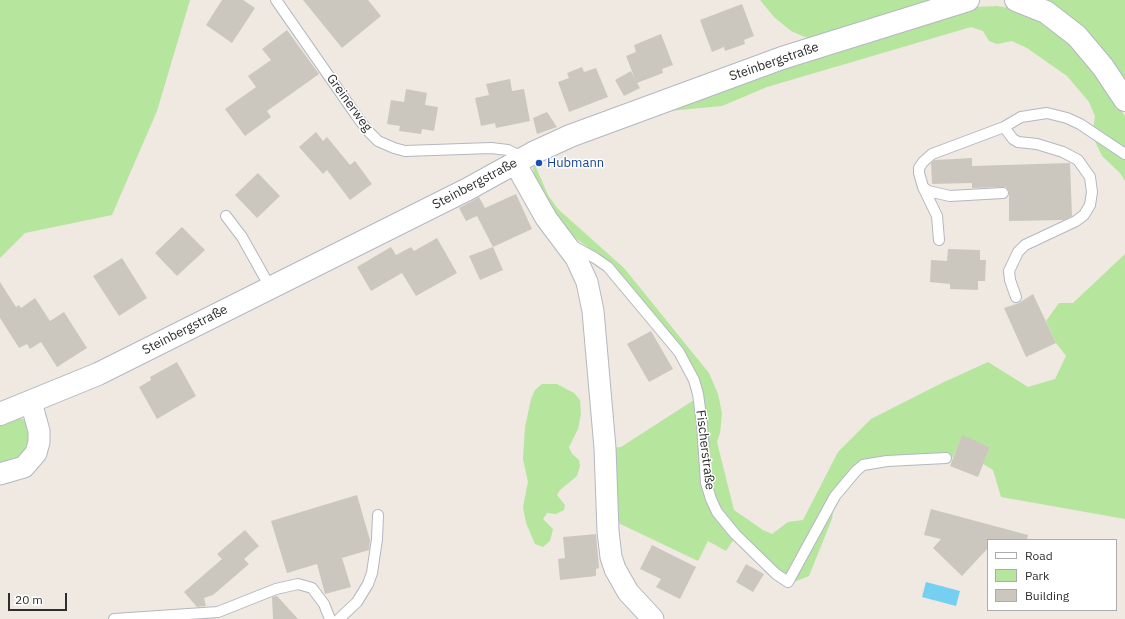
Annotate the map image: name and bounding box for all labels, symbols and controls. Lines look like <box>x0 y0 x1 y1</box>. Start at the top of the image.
street label: Steinbergstraße <box>727 39 821 85</box>
street label: Greinerweg <box>323 71 375 135</box>
street label: Steinbergstraße <box>430 155 520 213</box>
place label: Hubmann <box>547 155 604 171</box>
marker: Hubmann <box>534 158 544 168</box>
street label: Steinbergstraße <box>140 302 230 358</box>
street label: Fischerstraße <box>692 409 718 491</box>
legend <box>987 539 1117 611</box>
text: Road <box>1025 548 1053 563</box>
text: Park <box>1025 568 1049 583</box>
scale bar <box>10 585 69 611</box>
text: Building <box>1025 588 1069 603</box>
text: 20 m <box>15 592 43 607</box>

